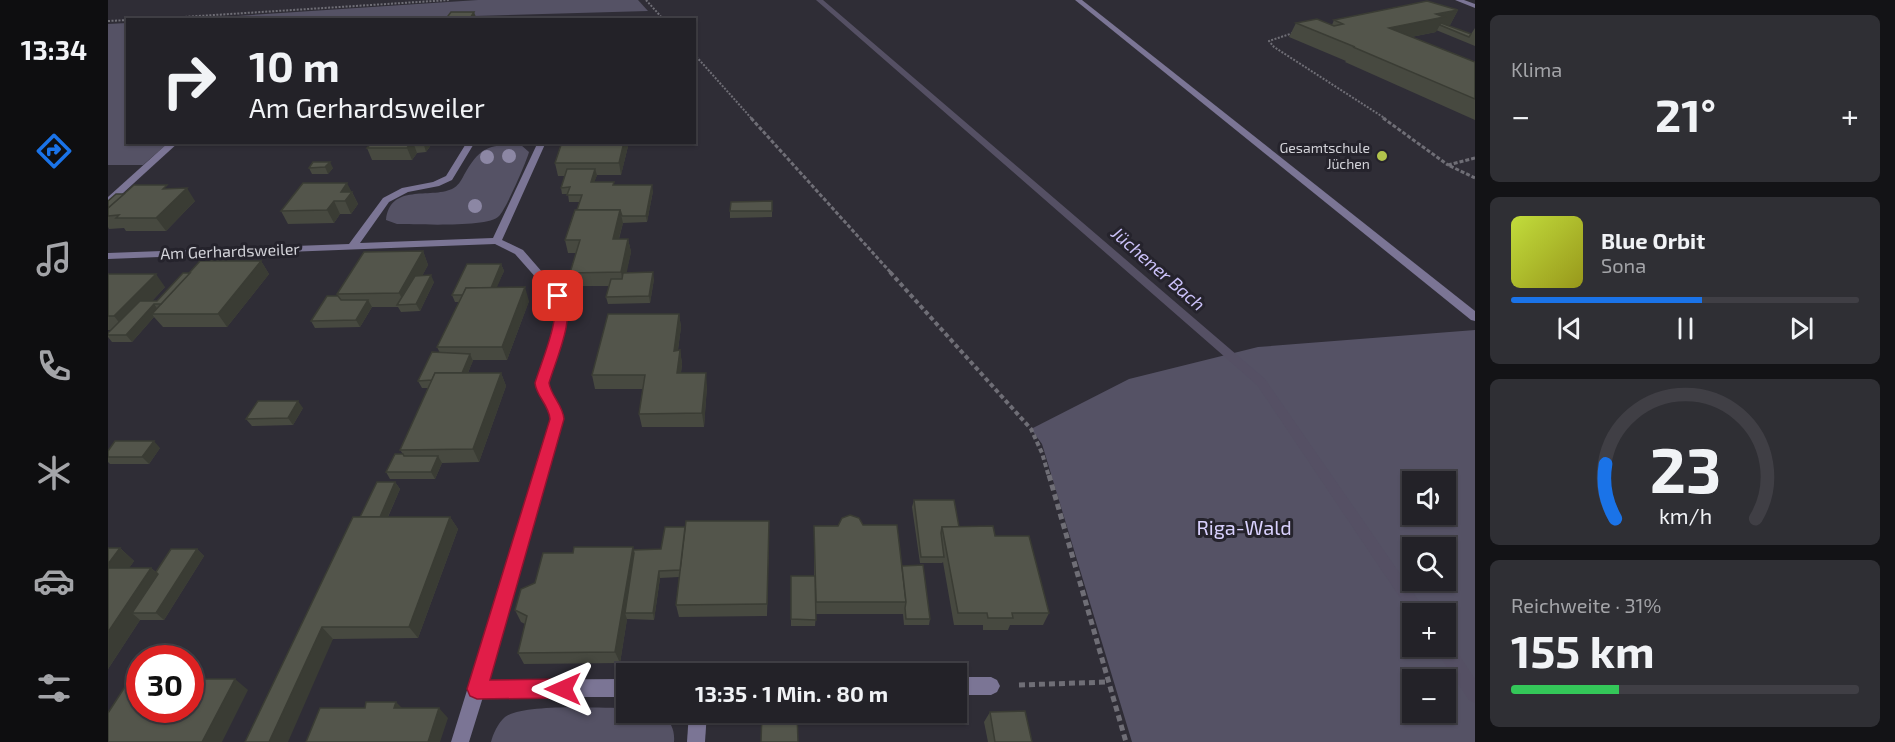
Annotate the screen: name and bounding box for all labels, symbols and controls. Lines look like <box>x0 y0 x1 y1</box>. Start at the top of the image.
text: 13:34 <box>21 33 87 65</box>
text: 10 m <box>249 40 340 90</box>
icon: right <box>150 42 228 120</box>
text: Klima <box>1511 57 1562 81</box>
text: 21° <box>1655 87 1716 141</box>
text: Am Gerhardsweiler <box>249 91 485 123</box>
text: − <box>1511 95 1530 135</box>
text: + <box>1841 95 1859 135</box>
icon: directions <box>33 130 75 172</box>
place label: Gesamtschule Jüchen <box>1280 139 1370 172</box>
marker: Gesamtschule Jüchen <box>1375 149 1389 163</box>
water label: Jüchener Bach <box>1107 221 1210 315</box>
text: Blue Orbit <box>1601 227 1705 253</box>
icon: music <box>33 238 75 280</box>
street label: Am Gerhardsweiler <box>160 239 301 262</box>
text: Sona <box>1601 253 1646 277</box>
pin <box>532 270 583 321</box>
icon: arrive <box>541 279 574 312</box>
icon: previous <box>1553 312 1586 345</box>
icon: pause <box>1669 312 1702 345</box>
icon: next <box>1785 312 1818 345</box>
icon: phone <box>33 345 75 387</box>
text: 23 <box>1649 431 1721 506</box>
icon: climate <box>33 452 75 494</box>
map controls <box>1402 471 1456 723</box>
button: sound <box>1402 471 1456 525</box>
text: km/h <box>1658 503 1712 528</box>
park label: Riga-Wald <box>1196 515 1292 539</box>
button: search <box>1402 537 1456 591</box>
icon: car <box>33 560 75 602</box>
text: Reichweite · 31% <box>1511 593 1661 617</box>
button: + <box>1402 603 1456 657</box>
text: 155 km <box>1511 623 1655 677</box>
speed limit sign: 30 <box>126 645 204 723</box>
position arrow <box>531 657 595 721</box>
icon: filters <box>33 667 75 709</box>
button: − <box>1402 669 1456 723</box>
text: 13:35 · 1 Min. · 80 m <box>695 680 888 706</box>

